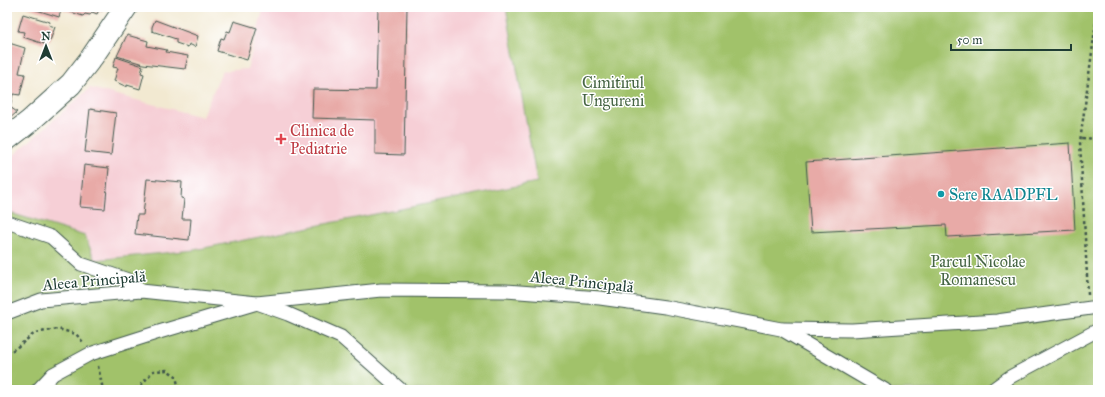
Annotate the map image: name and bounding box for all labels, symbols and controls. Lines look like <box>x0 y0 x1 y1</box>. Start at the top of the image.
north arrow <box>26 26 66 66</box>
scale bar <box>951 26 1071 52</box>
text: N <box>41 30 51 43</box>
text: 50 m <box>957 33 982 47</box>
park label: Cimitirul Ungureni <box>582 73 645 111</box>
place label: Clinica de Pediatrie <box>290 121 355 158</box>
marker: Clinica de Pediatrie <box>275 133 287 145</box>
place label: Sere RAADPFL <box>949 185 1058 204</box>
marker: Sere RAADPFL <box>936 189 946 199</box>
park label: Parcul Nicolae Romanescu <box>930 252 1026 289</box>
street label: Aleea Principală <box>41 266 147 295</box>
street label: Aleea Principală <box>528 267 635 296</box>

